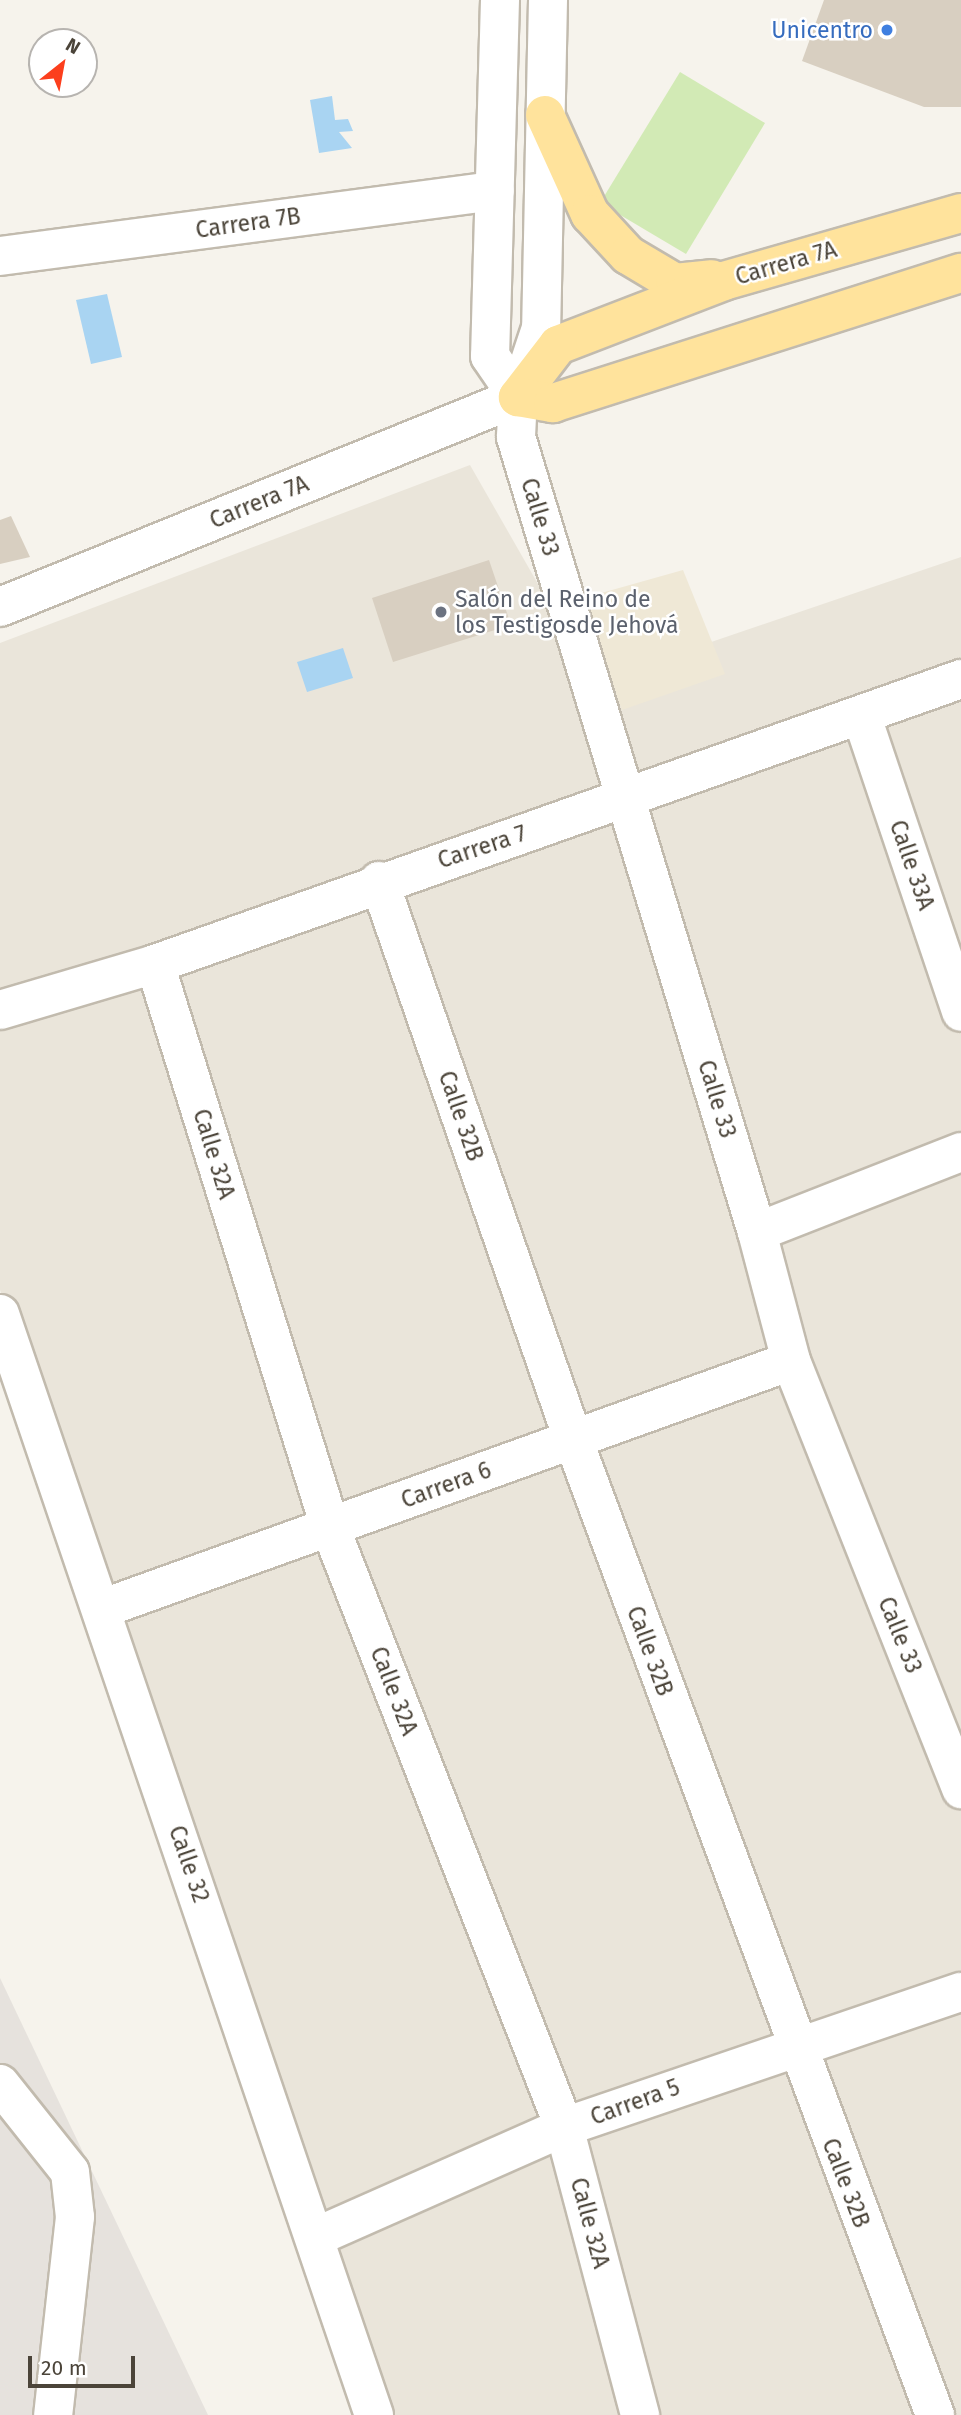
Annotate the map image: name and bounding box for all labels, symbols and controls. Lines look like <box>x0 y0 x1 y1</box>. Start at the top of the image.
place label: Unicentro <box>771 16 873 44</box>
marker: Unicentro <box>879 22 895 38</box>
north arrow <box>28 28 98 98</box>
text: N <box>62 33 84 59</box>
street label: Carrera 7B <box>194 202 302 244</box>
street label: Carrera 7A <box>732 235 840 291</box>
street label: Carrera 7A <box>206 470 312 534</box>
street label: Calle 33 <box>515 475 565 559</box>
place label: Salón del Reino de los Testigosde Jehová <box>455 585 679 639</box>
marker: Salón del Reino de los Testigosde Jehová <box>433 604 449 620</box>
street label: Calle 33A <box>884 817 940 913</box>
street label: Carrera 7 <box>434 820 530 874</box>
street label: Calle 33 <box>692 1057 742 1141</box>
street label: Calle 32B <box>433 1067 489 1165</box>
street label: Calle 32A <box>187 1106 241 1202</box>
street label: Carrera 6 <box>397 1456 495 1514</box>
street label: Calle 33 <box>872 1593 928 1677</box>
street label: Calle 32B <box>621 1602 679 1700</box>
street label: Calle 32A <box>364 1643 424 1739</box>
street label: Calle 32 <box>163 1822 215 1906</box>
street label: Carrera 5 <box>587 2073 683 2131</box>
street label: Calle 32B <box>816 2134 876 2232</box>
street label: Calle 32A <box>565 2175 615 2271</box>
scale bar <box>32 2342 138 2386</box>
text: 20 m <box>41 2355 87 2381</box>

